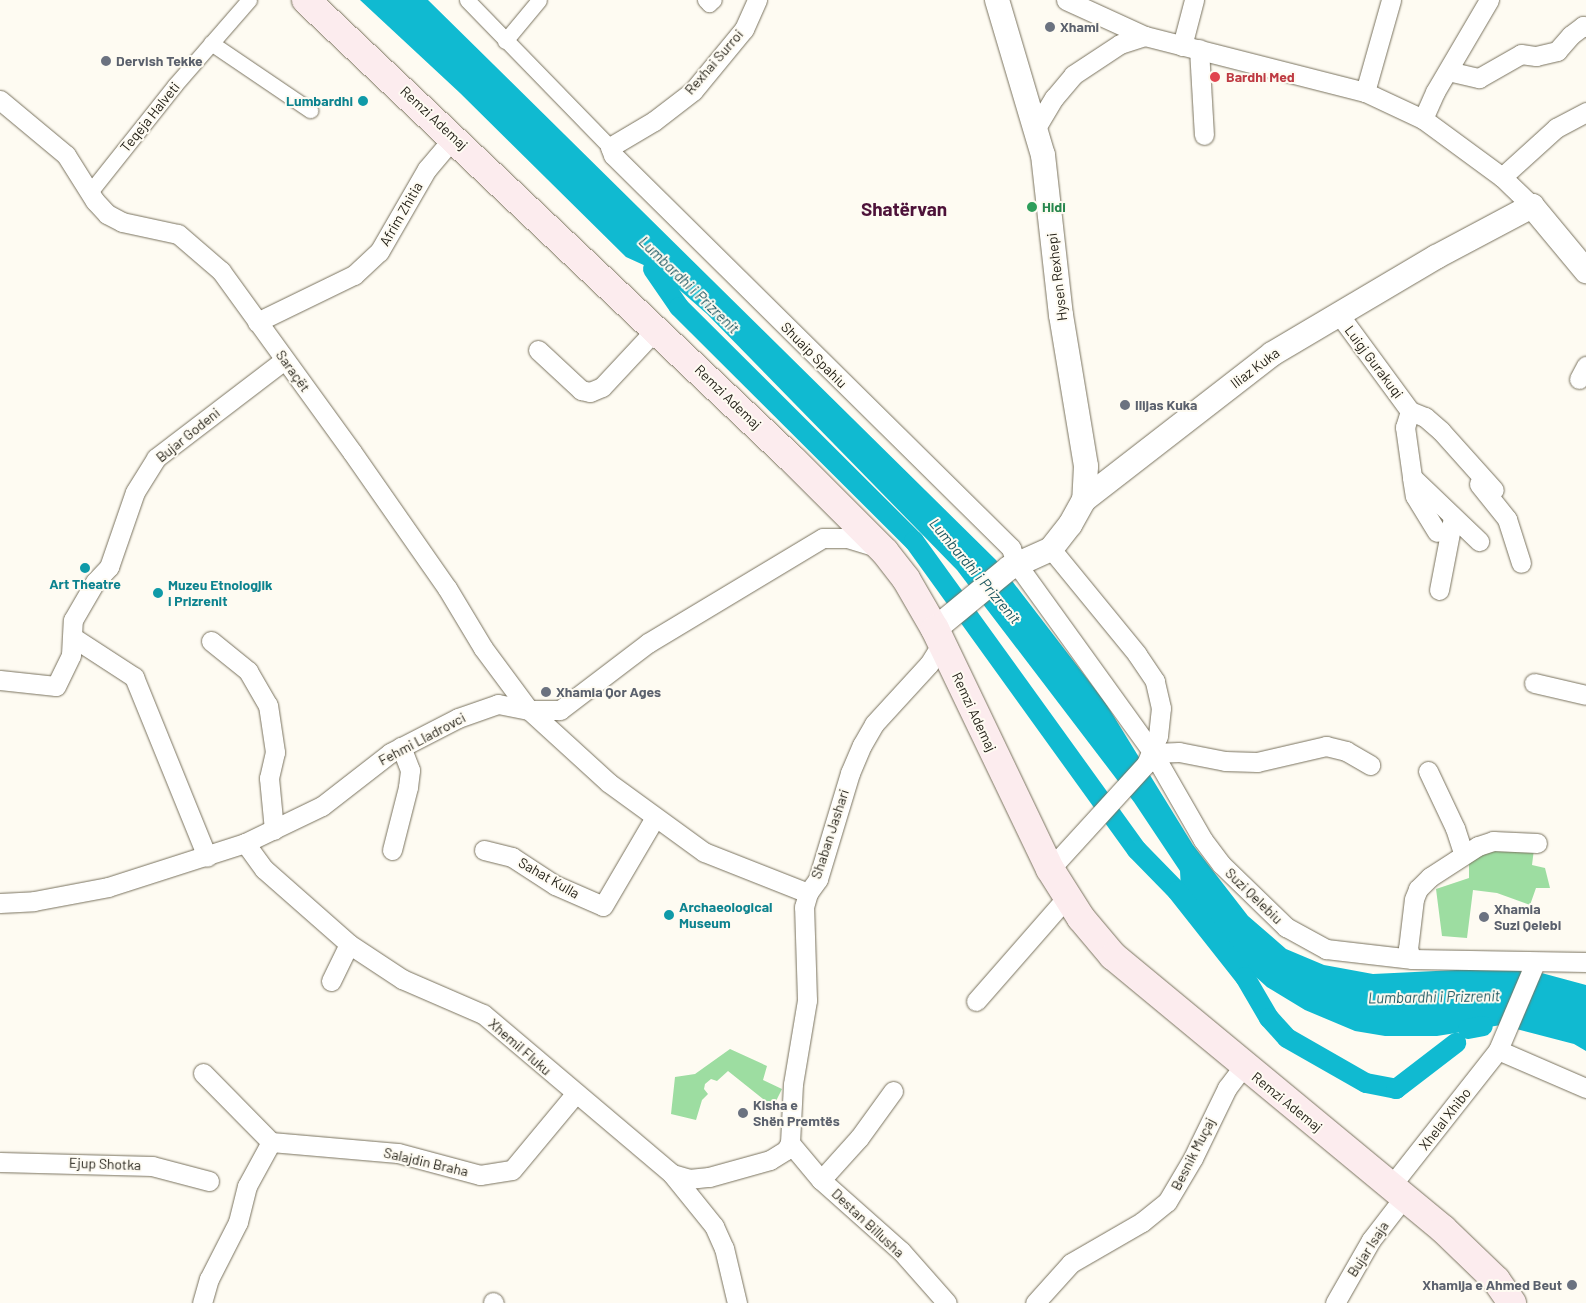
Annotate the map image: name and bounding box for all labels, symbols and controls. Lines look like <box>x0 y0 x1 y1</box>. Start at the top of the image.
place label: Xhami <box>1060 19 1099 35</box>
marker: Xhami <box>1044 21 1056 33</box>
street label: Rexhai Surroi <box>681 26 747 98</box>
place label: Dervish Tekke <box>116 53 203 69</box>
marker: Dervish Tekke <box>100 55 112 67</box>
place label: Bardhi Med <box>1226 69 1295 85</box>
marker: Bardhi Med <box>1208 70 1222 84</box>
street label: Teqeja Halveti <box>117 79 183 155</box>
street label: Remzi Ademaj <box>397 83 471 153</box>
place label: Lumbardhi <box>286 93 353 109</box>
marker: Lumbardhi <box>357 95 369 107</box>
street label: Afrim Zhitia <box>376 179 426 249</box>
district label: Shatërvan <box>861 198 947 220</box>
place label: Hidi <box>1042 199 1066 215</box>
marker: Hidi <box>1026 201 1038 213</box>
street label: Hysen Rexhepi <box>1043 232 1071 322</box>
water label: Lumbardhi i Prizrenit <box>635 233 743 337</box>
street label: Shuaip Spahiu <box>778 319 850 391</box>
street label: Luigj Gurakuqi <box>1341 322 1407 402</box>
street label: Iliaz Kuka <box>1227 344 1283 392</box>
street label: Saraçët <box>272 347 314 395</box>
street label: Remzi Ademaj <box>691 361 765 433</box>
place label: Ilijas Kuka <box>1135 397 1197 413</box>
marker: Ilijas Kuka <box>1119 399 1131 411</box>
street label: Bujar Godeni <box>153 404 223 466</box>
water label: Lumbardhi i Prizrenit <box>926 515 1024 627</box>
marker: Art Theatre <box>79 562 91 574</box>
place label: Art Theatre <box>49 576 121 592</box>
place label: Muzeu Etnologjik i Prizrenit <box>168 577 273 610</box>
marker: Muzeu Etnologjik i Prizrenit <box>152 587 164 599</box>
street label: Remzi Ademaj <box>948 670 1000 754</box>
place label: Xhamia Qor Ages <box>556 684 661 700</box>
marker: Xhamia Qor Ages <box>540 686 552 698</box>
street label: Fehmi Lladrovci <box>376 709 468 769</box>
street label: Shaban Jashari <box>808 787 852 881</box>
street label: Sahat Kulla <box>516 854 582 902</box>
street label: Suzi Qelebiu <box>1222 865 1286 927</box>
place label: Archaeological Museum <box>679 899 772 932</box>
place label: Xhamia Suzi Qelebi <box>1494 901 1561 934</box>
marker: Archaeological Museum <box>663 909 675 921</box>
marker: Xhamia Suzi Qelebi <box>1478 911 1490 923</box>
water label: Lumbardhi i Prizrenit <box>1368 987 1500 1007</box>
street label: Xhemil Fluku <box>485 1015 555 1079</box>
street label: Remzi Ademaj <box>1248 1068 1326 1136</box>
street label: Xhelal Xhibo <box>1416 1085 1474 1153</box>
place label: Kisha e Shën Premtës <box>753 1097 840 1130</box>
marker: Kisha e Shën Premtës <box>737 1107 749 1119</box>
street label: Besnik Muçaj <box>1168 1115 1218 1193</box>
street label: Salajdin Braha <box>382 1144 470 1180</box>
street label: Ejup Shotka <box>69 1154 141 1174</box>
street label: Destan Billusha <box>828 1185 908 1261</box>
street label: Bujar Isaja <box>1344 1218 1392 1280</box>
place label: Xhamija e Ahmed Beut <box>1422 1277 1562 1293</box>
marker: Xhamija e Ahmed Beut <box>1566 1279 1578 1291</box>

